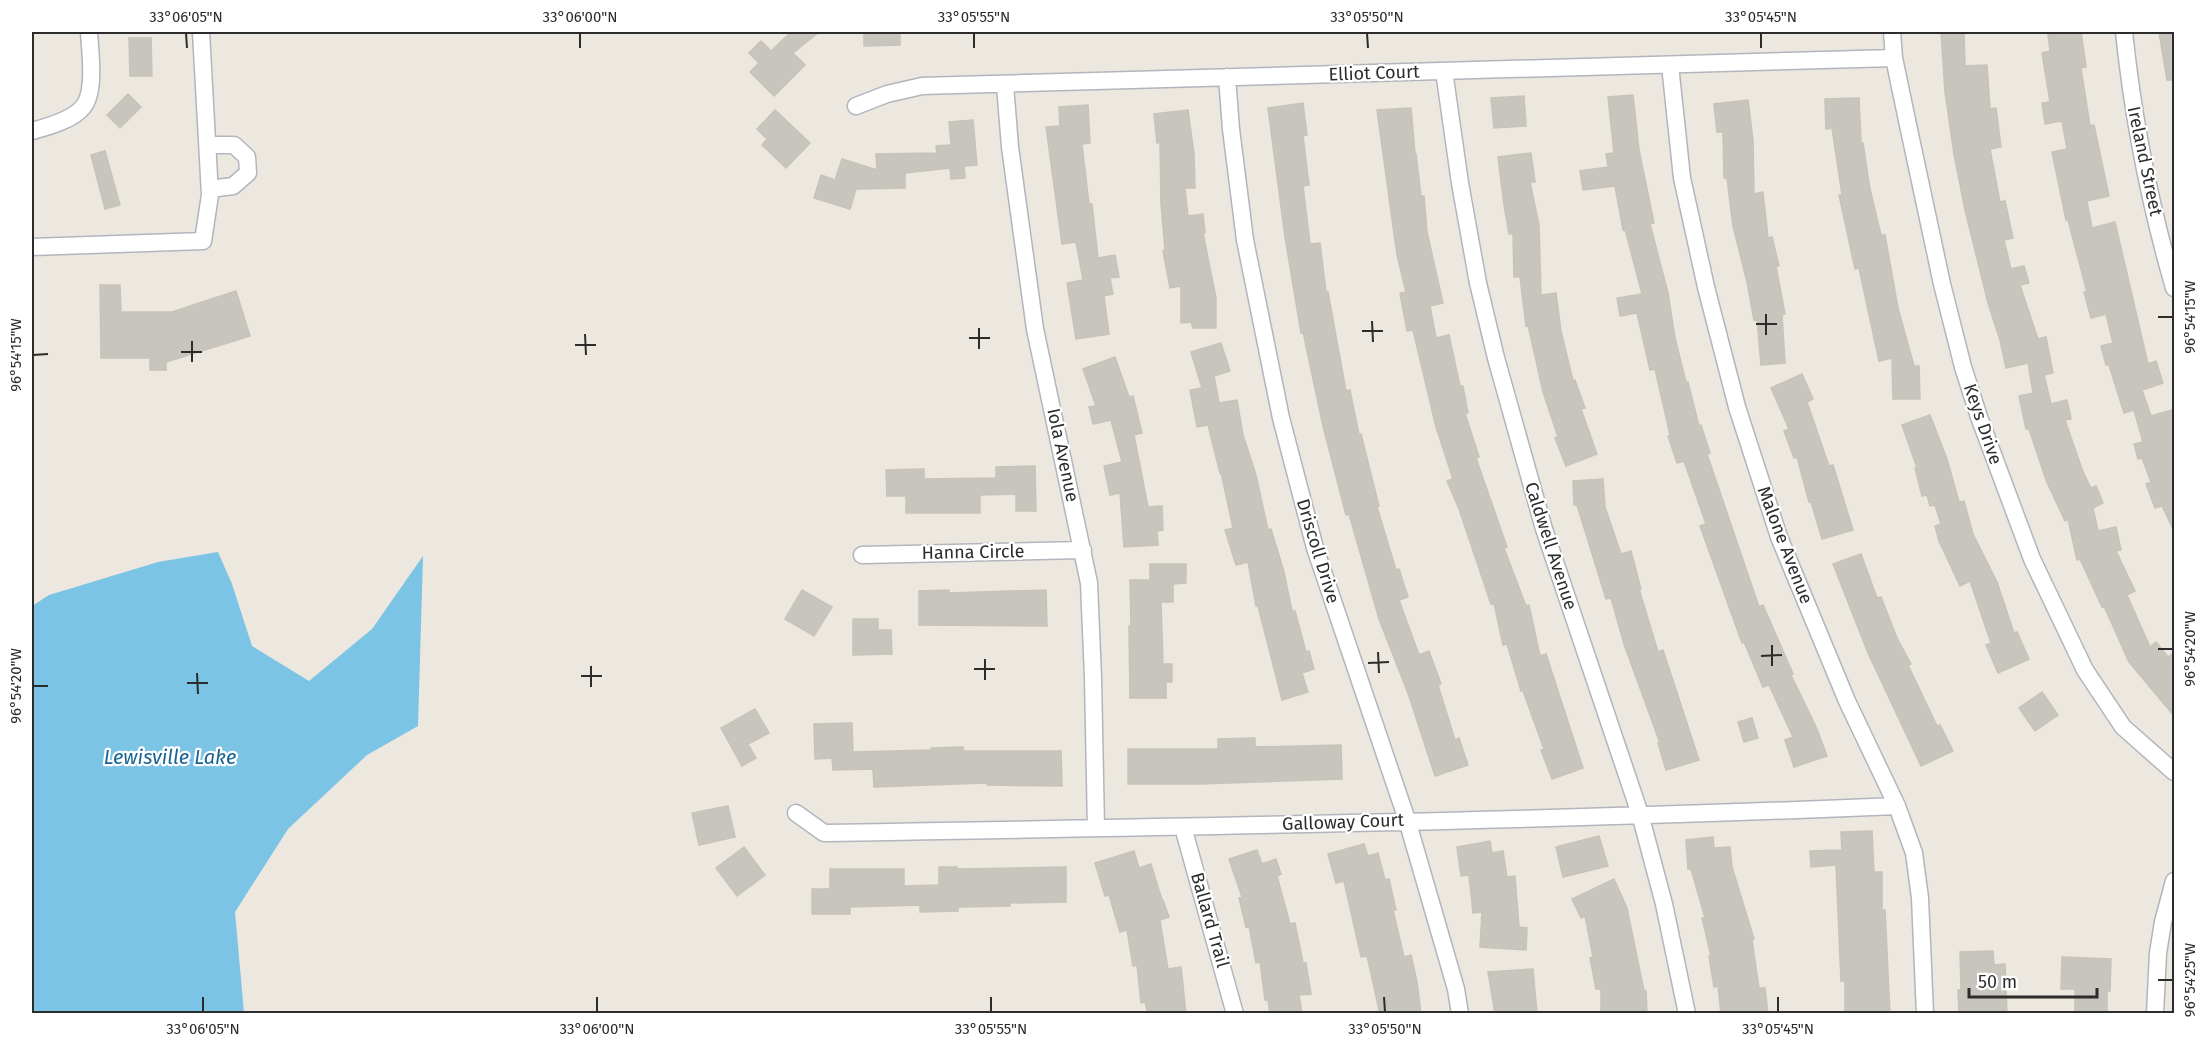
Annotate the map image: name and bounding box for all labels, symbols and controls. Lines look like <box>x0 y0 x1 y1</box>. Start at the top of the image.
text: 33°06'05"N <box>149 8 223 26</box>
text: 33°06'00"N <box>543 8 617 26</box>
text: 33°05'55"N <box>938 8 1010 26</box>
text: 33°05'50"N <box>1330 8 1404 26</box>
text: 33°05'45"N <box>1725 8 1797 26</box>
street label: Elliot Court <box>1328 60 1420 86</box>
street label: Ireland Street <box>2123 104 2167 218</box>
text: 96°54'15"W <box>2181 280 2199 354</box>
text: 96°54'15"W <box>7 318 25 392</box>
street label: Keys Drive <box>1959 381 2007 467</box>
street label: Iola Avenue <box>1042 406 1084 504</box>
street label: Caldwell Avenue <box>1520 479 1582 613</box>
street label: Malone Avenue <box>1752 483 1818 607</box>
street label: Driscoll Drive <box>1292 496 1344 606</box>
street label: Hanna Circle <box>921 540 1025 564</box>
text: 96°54'20"W <box>2181 611 2199 687</box>
text: 96°54'20"W <box>7 648 25 724</box>
water label: Lewisville Lake <box>104 745 236 769</box>
street label: Galloway Court <box>1282 809 1405 835</box>
street label: Ballard Trail <box>1186 870 1234 970</box>
text: 96°54'25"W <box>2181 942 2199 1017</box>
scale bar <box>1969 961 2096 999</box>
text: 50 m <box>1978 971 2017 993</box>
text: 33°06'05"N <box>166 1020 240 1038</box>
text: 33°06'00"N <box>560 1020 634 1038</box>
text: 33°05'55"N <box>955 1020 1027 1038</box>
text: 33°05'50"N <box>1348 1020 1422 1038</box>
text: 33°05'45"N <box>1742 1020 1814 1038</box>

